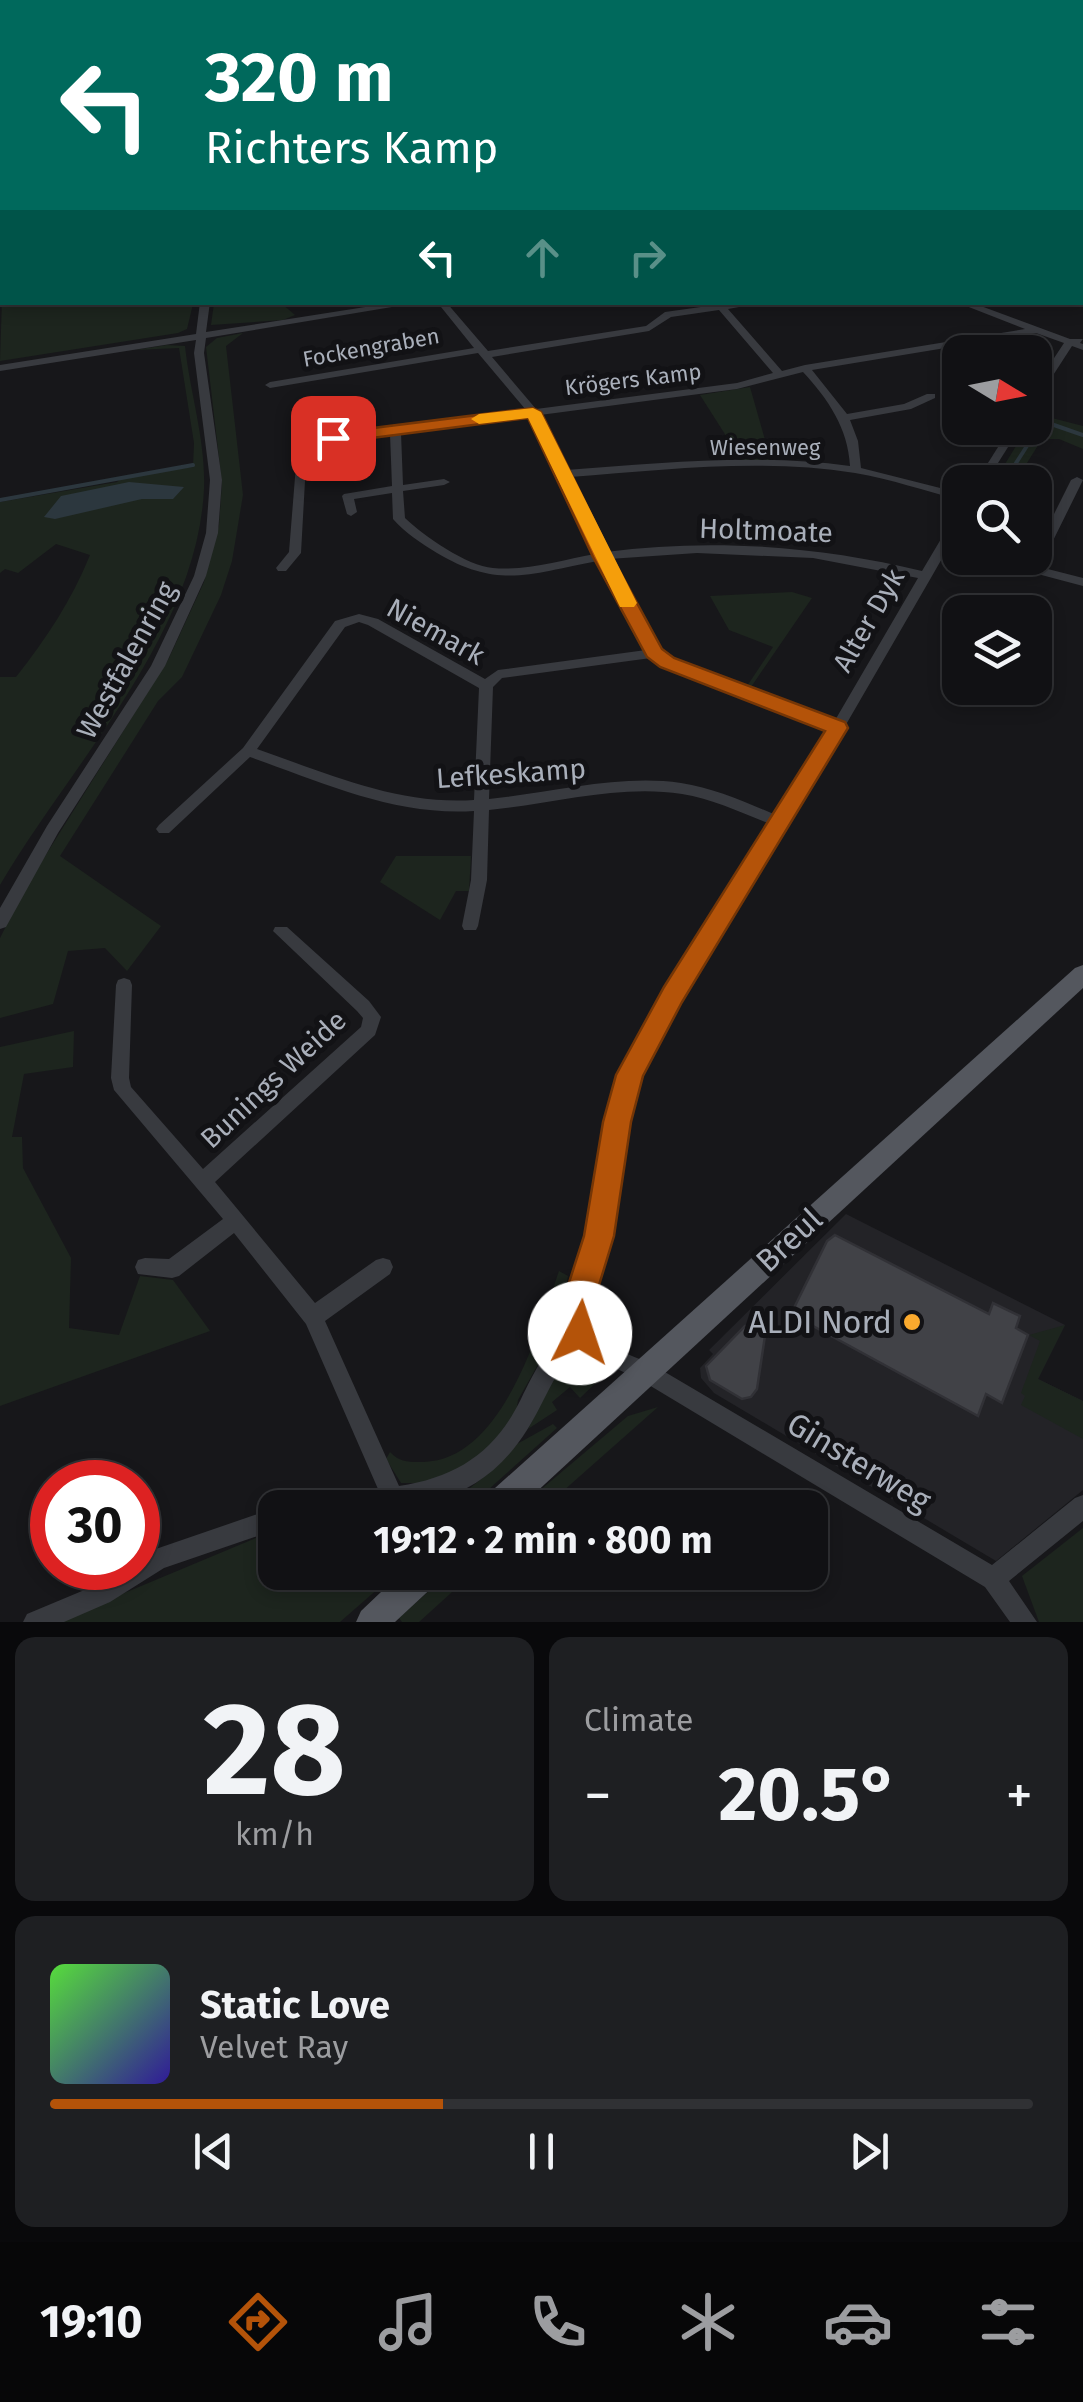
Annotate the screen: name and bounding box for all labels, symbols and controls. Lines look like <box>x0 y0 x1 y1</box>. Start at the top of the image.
text: 320 m <box>205 36 394 120</box>
icon: left <box>40 40 170 170</box>
text: Richters Kamp <box>205 121 499 175</box>
icon: left <box>410 230 465 285</box>
icon: ahead <box>515 230 570 285</box>
icon: right <box>620 230 675 285</box>
street label: Fockengraben <box>301 322 442 373</box>
north arrow <box>942 335 1052 445</box>
map controls <box>942 335 1052 705</box>
street label: Krögers Kamp <box>563 358 703 401</box>
pin <box>291 396 376 481</box>
icon: arrive <box>306 411 361 466</box>
street label: Wiesenweg <box>710 434 821 461</box>
button: search <box>942 465 1052 575</box>
street label: Holtmoate <box>698 512 833 549</box>
street label: Alter Dyk <box>826 562 911 678</box>
street label: Westfalenring <box>70 576 183 745</box>
street label: Niemark <box>381 591 491 672</box>
button: layers <box>942 595 1052 705</box>
street label: Lefkeskamp <box>435 752 587 795</box>
street label: Bunings Weide <box>194 1004 353 1155</box>
street label: Breul <box>748 1200 830 1280</box>
position arrow <box>528 1281 632 1385</box>
place label: ALDI Nord <box>748 1303 892 1341</box>
marker: ALDI Nord <box>901 1311 923 1333</box>
street label: Ginsterweg <box>780 1404 938 1520</box>
speed limit sign: 30 <box>30 1460 160 1590</box>
text: 19:12 · 2 min · 800 m <box>373 1517 713 1563</box>
text: 28 <box>203 1672 346 1828</box>
text: Climate <box>584 1701 693 1739</box>
text: 20.5° <box>719 1750 899 1840</box>
text: − <box>584 1763 612 1829</box>
text: + <box>1006 1763 1033 1829</box>
text: km/h <box>235 1815 314 1853</box>
text: Static Love <box>200 1982 390 2028</box>
text: Velvet Ray <box>200 2028 348 2066</box>
icon: previous <box>186 2124 241 2179</box>
icon: pause <box>514 2124 569 2179</box>
icon: next <box>842 2124 897 2179</box>
icon: directions <box>223 2287 293 2357</box>
icon: music <box>373 2287 443 2357</box>
icon: phone <box>523 2287 593 2357</box>
icon: climate <box>673 2287 743 2357</box>
icon: car <box>823 2287 893 2357</box>
icon: filters <box>973 2287 1043 2357</box>
text: 19:10 <box>40 2295 143 2349</box>

